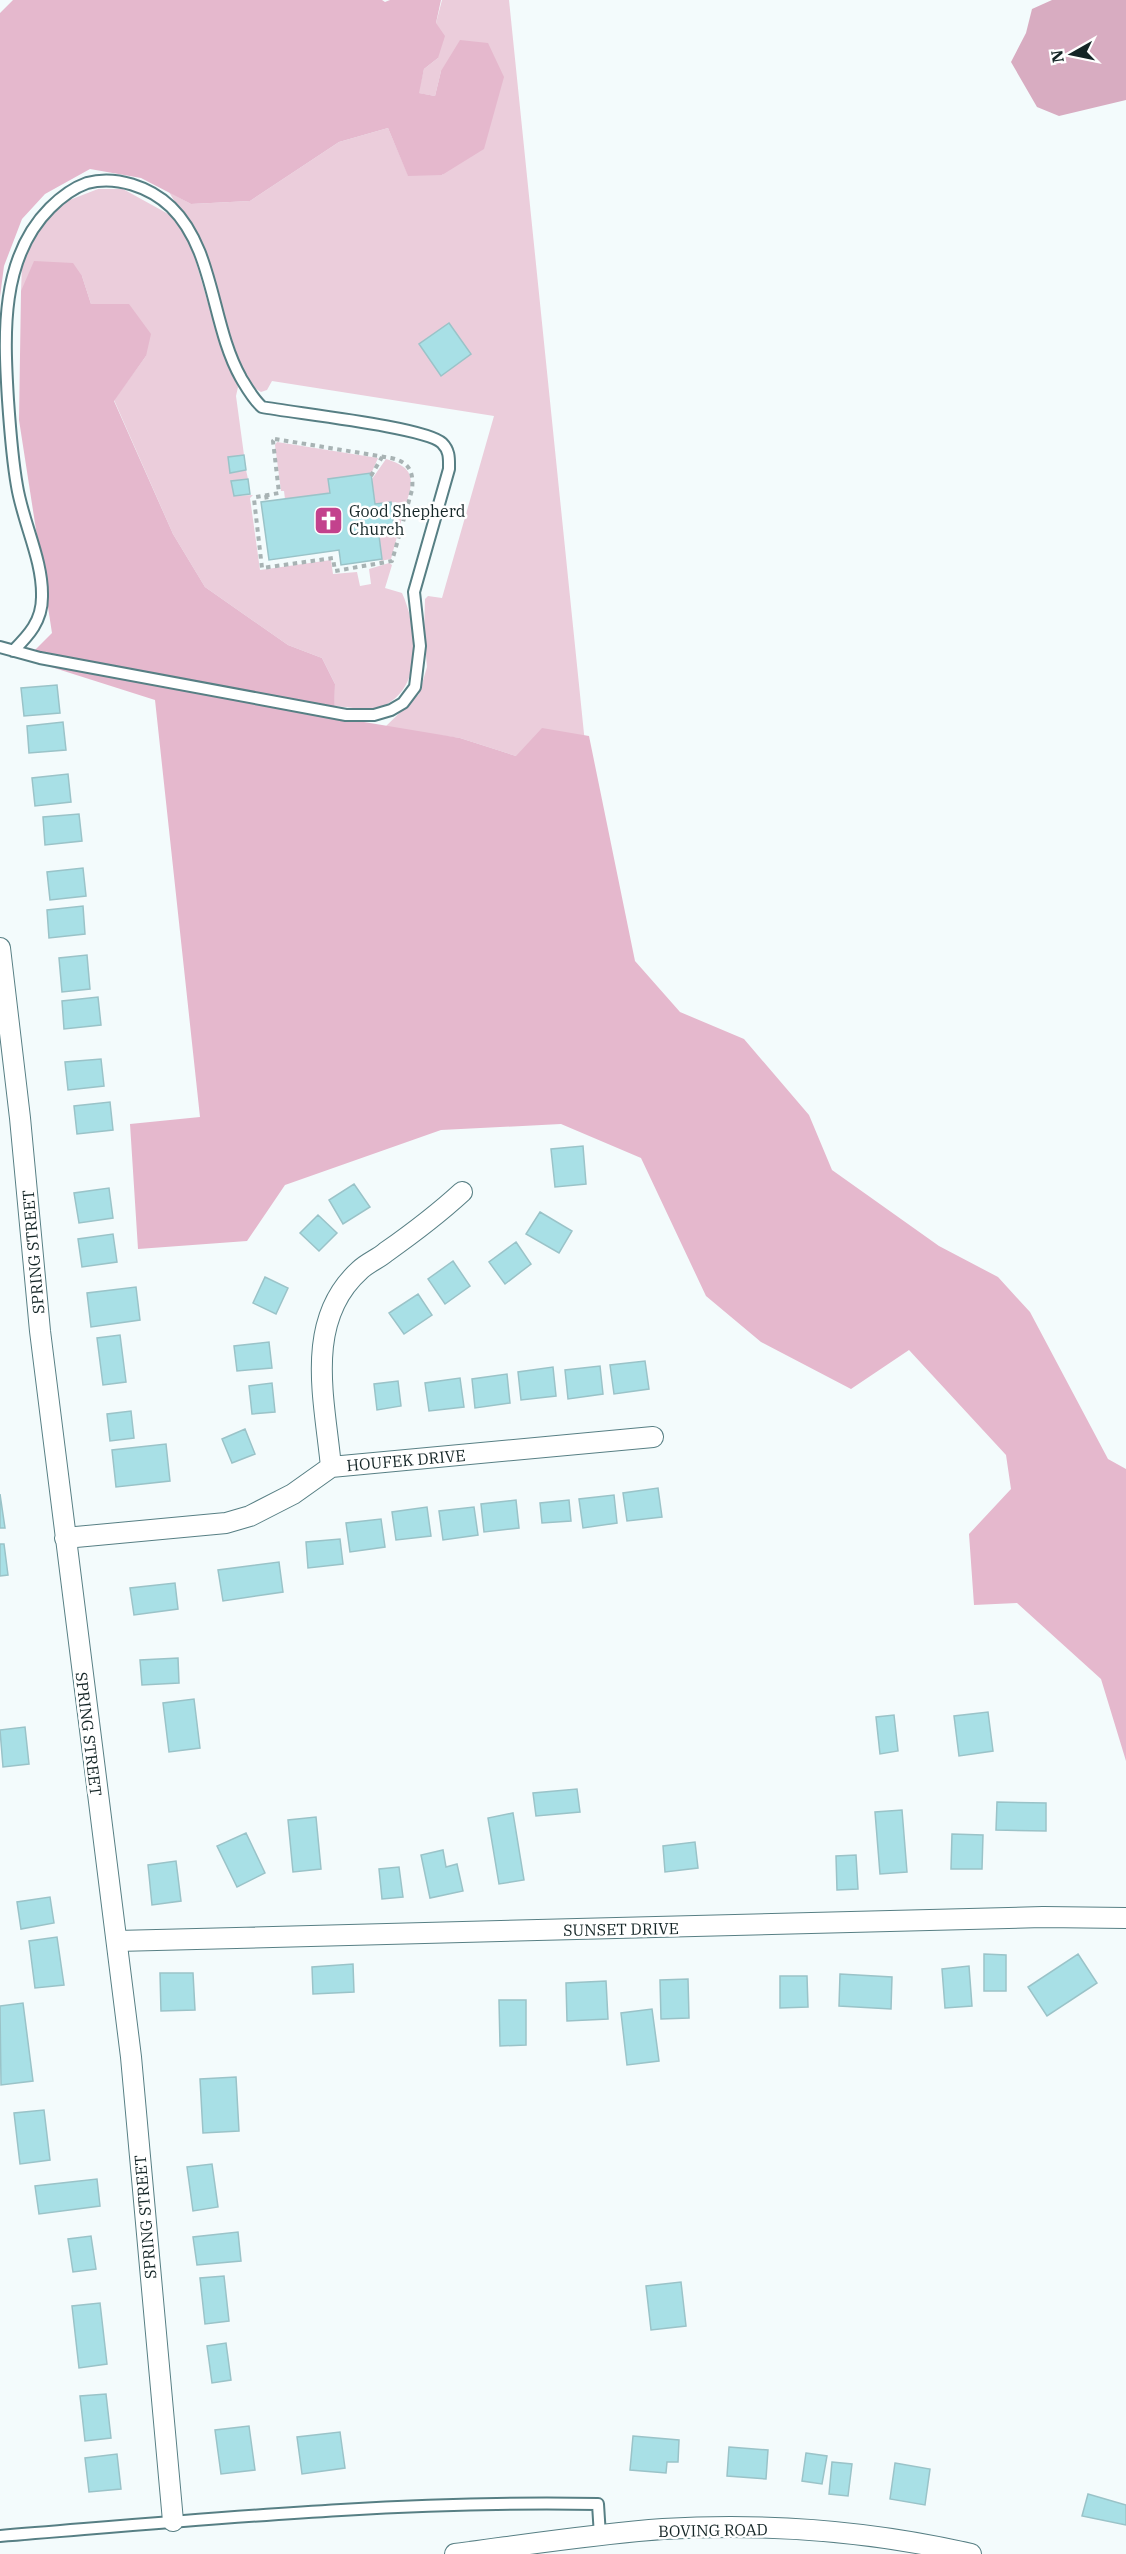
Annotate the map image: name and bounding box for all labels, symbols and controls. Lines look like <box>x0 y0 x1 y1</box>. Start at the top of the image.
north arrow <box>1042 24 1102 84</box>
text: N <box>1046 49 1068 64</box>
place label: Good Shepherd Church <box>349 501 466 539</box>
church icon: Good Shepherd Church <box>312 504 344 536</box>
street label: SPRING STREET <box>18 1189 48 1315</box>
street label: HOUFEK DRIVE <box>346 1445 466 1475</box>
street label: SPRING STREET <box>71 1671 107 1797</box>
street label: SUNSET DRIVE <box>563 1918 679 1940</box>
street label: SPRING STREET <box>130 2154 160 2280</box>
street label: BOVING ROAD <box>658 2519 768 2541</box>

